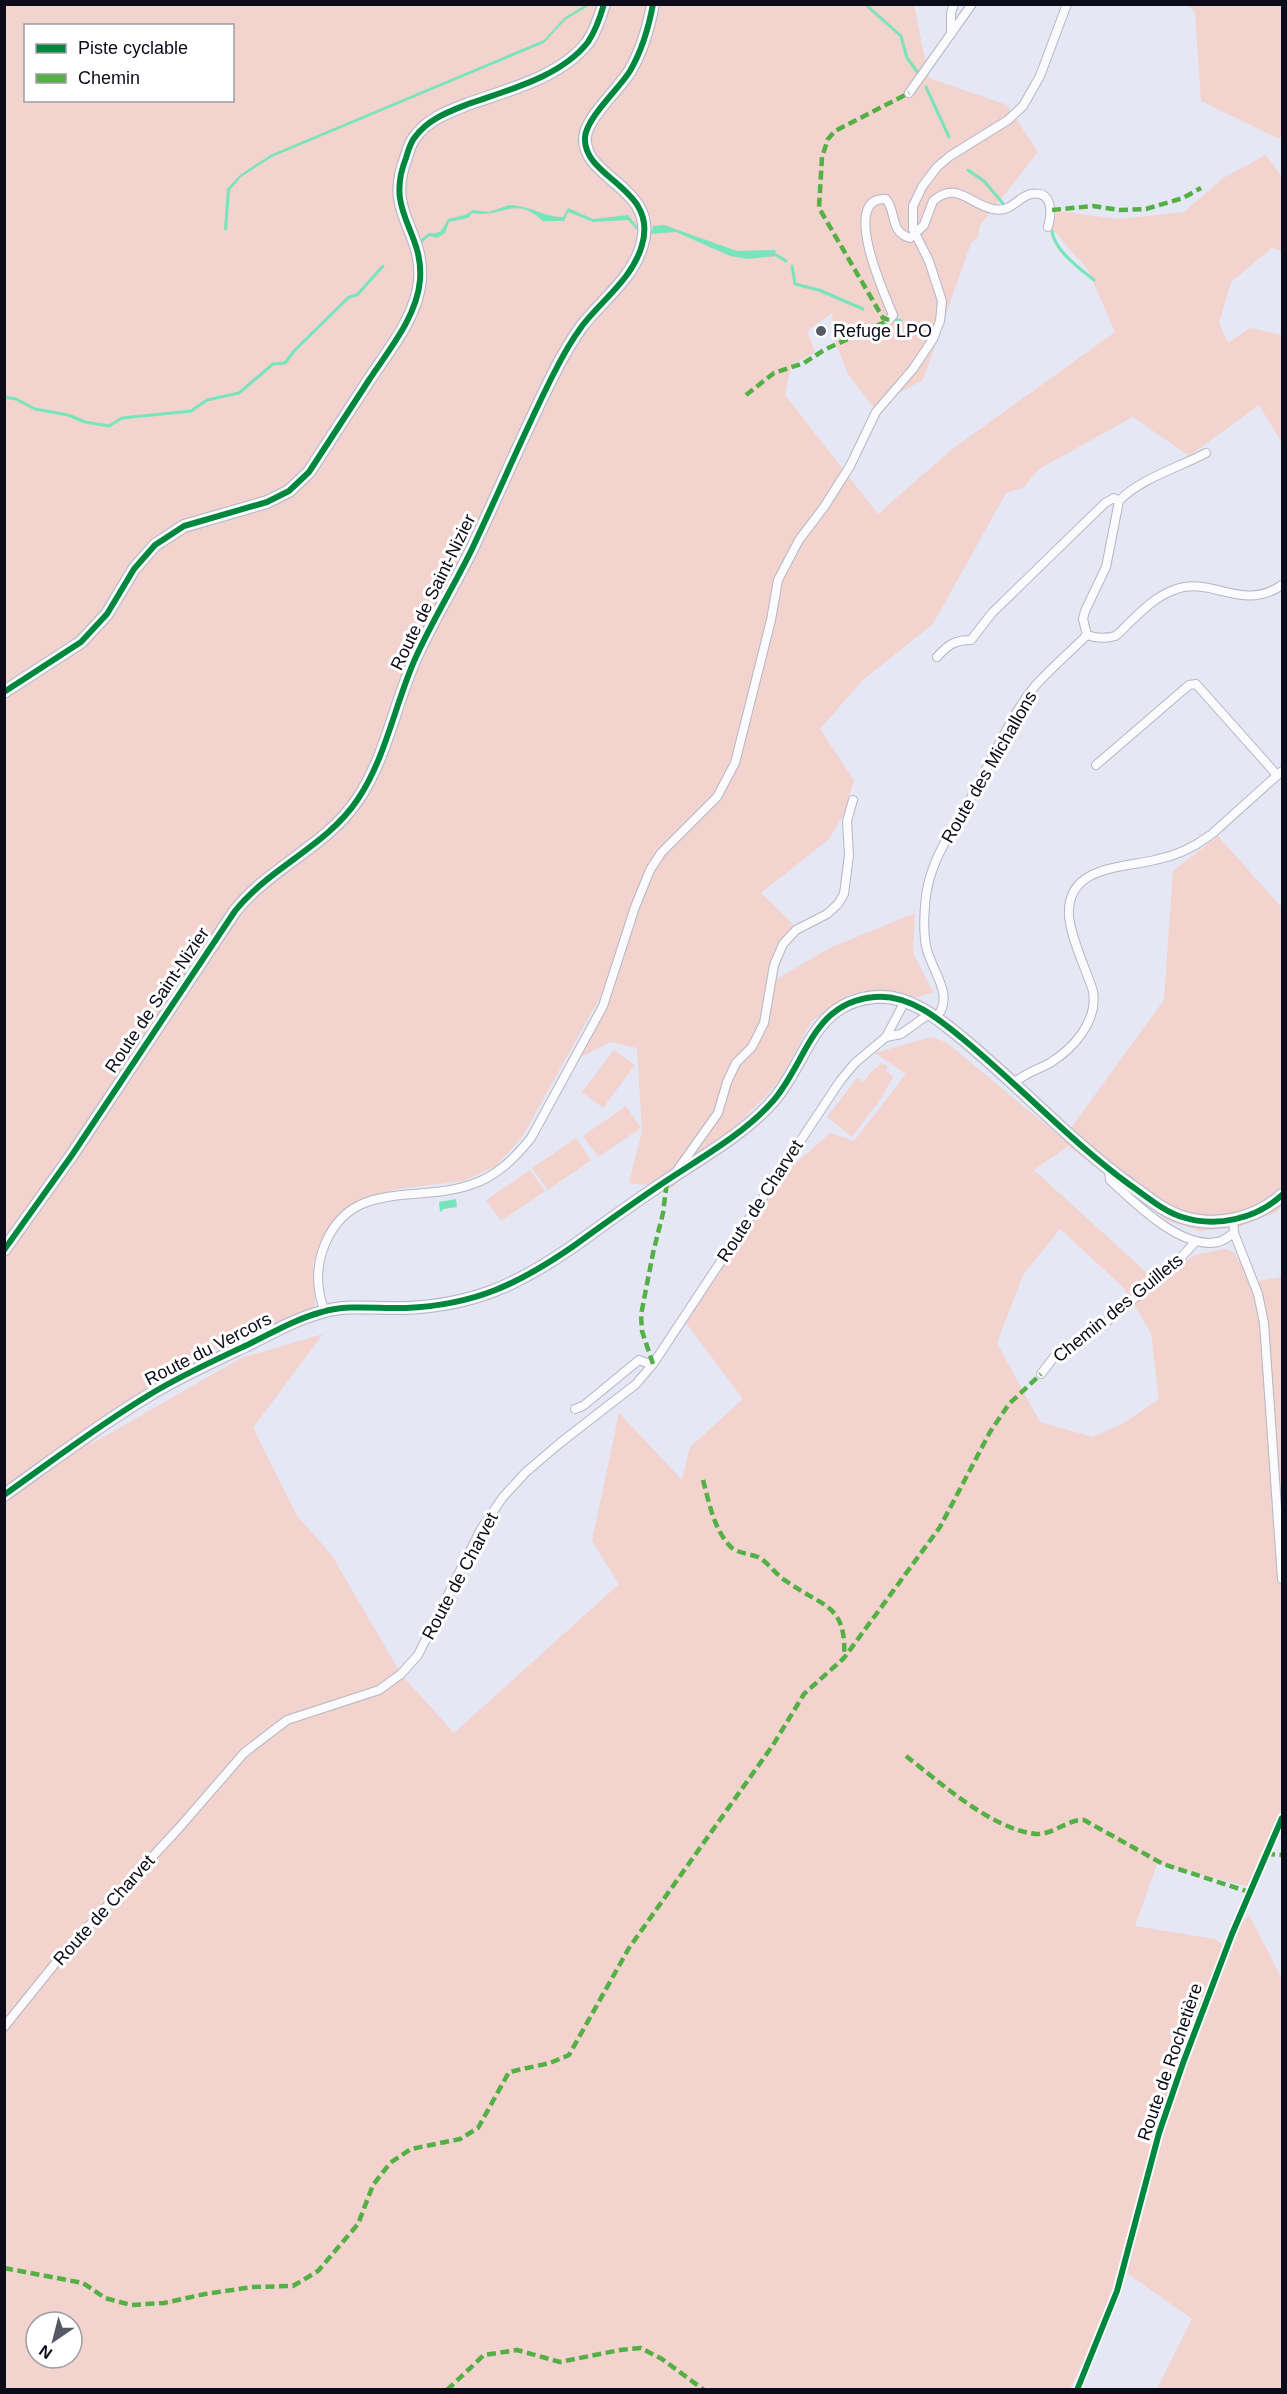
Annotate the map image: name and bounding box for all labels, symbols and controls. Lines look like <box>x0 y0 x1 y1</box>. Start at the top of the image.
legend <box>24 24 234 102</box>
text: Piste cyclable <box>78 38 188 58</box>
text: Chemin <box>78 68 140 88</box>
place label: Refuge LPO <box>833 321 932 341</box>
marker: Refuge LPO <box>814 324 828 338</box>
street label: Route de Saint-Nizier <box>387 511 479 673</box>
street label: Route des Michallons <box>937 687 1041 847</box>
street label: Route de Saint-Nizier <box>101 923 213 1077</box>
street label: Route de Charvet <box>713 1136 807 1266</box>
street label: Chemin des Guillets <box>1049 1250 1187 1366</box>
street label: Route du Vercors <box>142 1309 274 1389</box>
street label: Route de Charvet <box>418 1509 502 1643</box>
street label: Route de Charvet <box>49 1851 159 1969</box>
street label: Route de Rochetière <box>1134 1981 1206 2143</box>
north arrow <box>24 2310 84 2370</box>
text: N <box>36 2342 55 2362</box>

